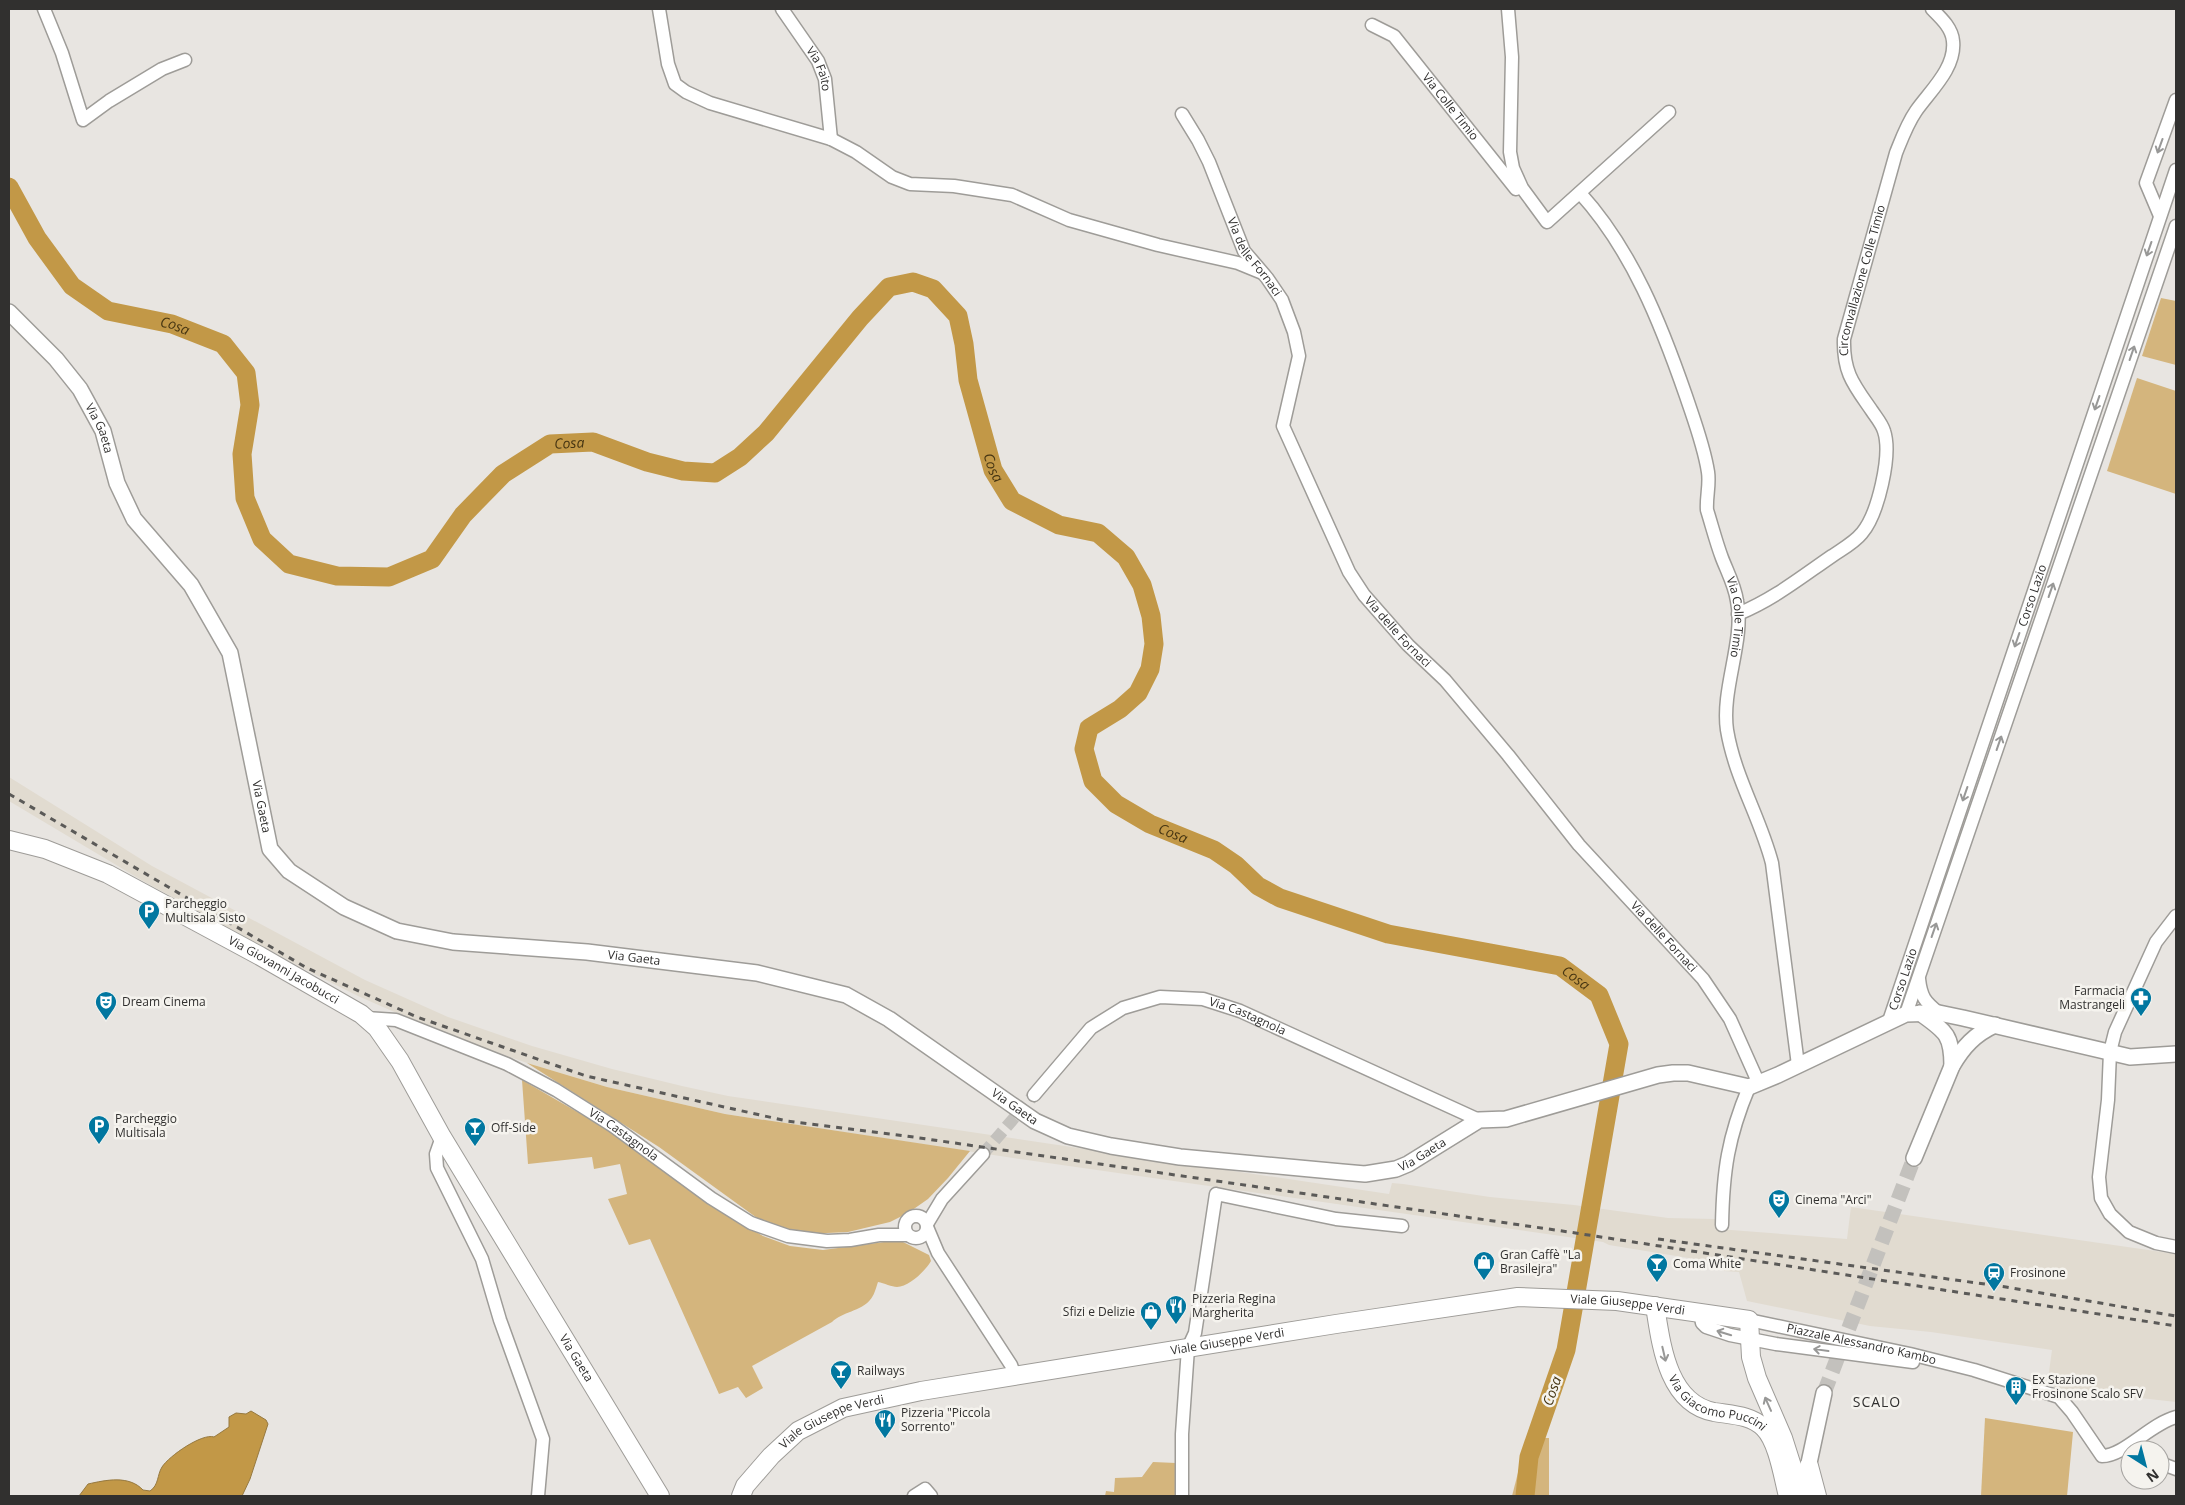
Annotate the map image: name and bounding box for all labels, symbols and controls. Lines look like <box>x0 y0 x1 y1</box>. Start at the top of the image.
street label: Via Faito <box>802 43 835 92</box>
street label: Via Colle Timio <box>1419 69 1483 144</box>
one-way arrow <box>2155 138 2164 153</box>
street label: Circonvallazione Colle Timio <box>1835 203 1889 357</box>
street label: Via delle Fornaci <box>1224 215 1286 299</box>
one-way arrow <box>2144 241 2153 256</box>
water label: Cosa <box>159 312 193 339</box>
one-way arrow <box>2128 345 2138 361</box>
one-way arrow <box>2092 395 2101 410</box>
street label: Via Gaeta <box>81 400 118 455</box>
water label: Cosa <box>554 432 585 453</box>
water label: Cosa <box>980 451 1008 486</box>
street label: Corso Lazio <box>2014 562 2050 629</box>
street label: Via Colle Timio <box>1723 574 1748 659</box>
one-way arrow <box>2047 582 2056 598</box>
street label: Via delle Fornaci <box>1361 592 1435 671</box>
one-way arrow <box>2012 632 2021 647</box>
one-way arrow <box>1994 736 2004 752</box>
street label: Via Gaeta <box>248 779 276 834</box>
one-way arrow <box>1960 786 1969 801</box>
water label: Cosa <box>1156 818 1191 847</box>
place label: Parcheggio Multisala Sisto <box>165 895 246 926</box>
street label: Via delle Fornaci <box>1627 897 1701 976</box>
parking icon: Parcheggio Multisala Sisto <box>137 899 161 930</box>
one-way arrow <box>1930 922 1940 938</box>
street label: Via Giovanni Jacobucci <box>225 932 342 1008</box>
street label: Via Gaeta <box>607 946 662 969</box>
street label: Corso Lazio <box>1884 946 1921 1012</box>
water label: Cosa <box>1558 961 1594 994</box>
place label: Farmacia Mastrangeli <box>2059 982 2125 1013</box>
pharmacy icon: Farmacia Mastrangeli <box>2129 986 2153 1017</box>
theatre icon: Dream Cinema <box>94 990 118 1021</box>
place label: Dream Cinema <box>122 993 206 1010</box>
street label: Via Castagnola <box>1207 993 1289 1039</box>
street label: Via Gaeta <box>988 1084 1042 1129</box>
street label: Via Castagnola <box>586 1104 662 1165</box>
place label: Parcheggio Multisala <box>115 1110 177 1141</box>
parking icon: Parcheggio Multisala <box>87 1114 111 1145</box>
bar icon: Off-Side <box>463 1116 487 1147</box>
place label: Off-Side <box>491 1119 536 1136</box>
street label: Via Gaeta <box>1395 1134 1449 1175</box>
theatre icon: Cinema "Arci" <box>1767 1188 1791 1219</box>
place label: Cinema "Arci" <box>1795 1191 1871 1208</box>
place label: Gran Caffè "La Brasilejra" <box>1500 1246 1581 1277</box>
shop icon: Gran Caffè "La Brasilejra" <box>1472 1250 1496 1281</box>
bar icon: Coma White <box>1645 1252 1669 1283</box>
place label: Coma White <box>1673 1255 1741 1272</box>
station icon: Frosinone <box>1982 1261 2006 1292</box>
place label: Frosinone <box>2010 1264 2066 1281</box>
place label: Pizzeria Regina Margherita <box>1192 1290 1276 1321</box>
street label: Viale Giuseppe Verdi <box>1570 1290 1686 1319</box>
restaurant icon: Pizzeria Regina Margherita <box>1164 1294 1188 1325</box>
shop icon: Sfizi e Delizie <box>1139 1300 1163 1331</box>
place label: Sfizi e Delizie <box>1063 1303 1135 1320</box>
street label: Piazzale Alessandro Kambo <box>1785 1319 1938 1368</box>
street label: Viale Giuseppe Verdi <box>1169 1323 1285 1359</box>
one-way arrow <box>1716 1327 1732 1337</box>
street label: Via Gaeta <box>556 1331 598 1385</box>
one-way arrow <box>1660 1345 1669 1361</box>
one-way arrow <box>1814 1345 1830 1355</box>
bar icon: Railways <box>829 1359 853 1390</box>
place label: Railways <box>857 1362 905 1379</box>
place label: Ex Stazione Frosinone Scalo SFV <box>2032 1371 2144 1402</box>
street label: Via Giacomo Puccini <box>1665 1372 1771 1434</box>
water label: Cosa <box>1538 1373 1565 1408</box>
building icon: Ex Stazione Frosinone Scalo SFV <box>2004 1375 2028 1406</box>
street label: Viale Giuseppe Verdi <box>775 1390 885 1452</box>
district label: SCALO <box>1853 1392 1901 1411</box>
one-way arrow <box>1762 1397 1772 1412</box>
place label: Pizzeria "Piccola Sorrento" <box>901 1404 990 1435</box>
restaurant icon: Pizzeria "Piccola Sorrento" <box>873 1408 897 1439</box>
north arrow <box>2120 1440 2170 1490</box>
text: N <box>2143 1465 2163 1487</box>

